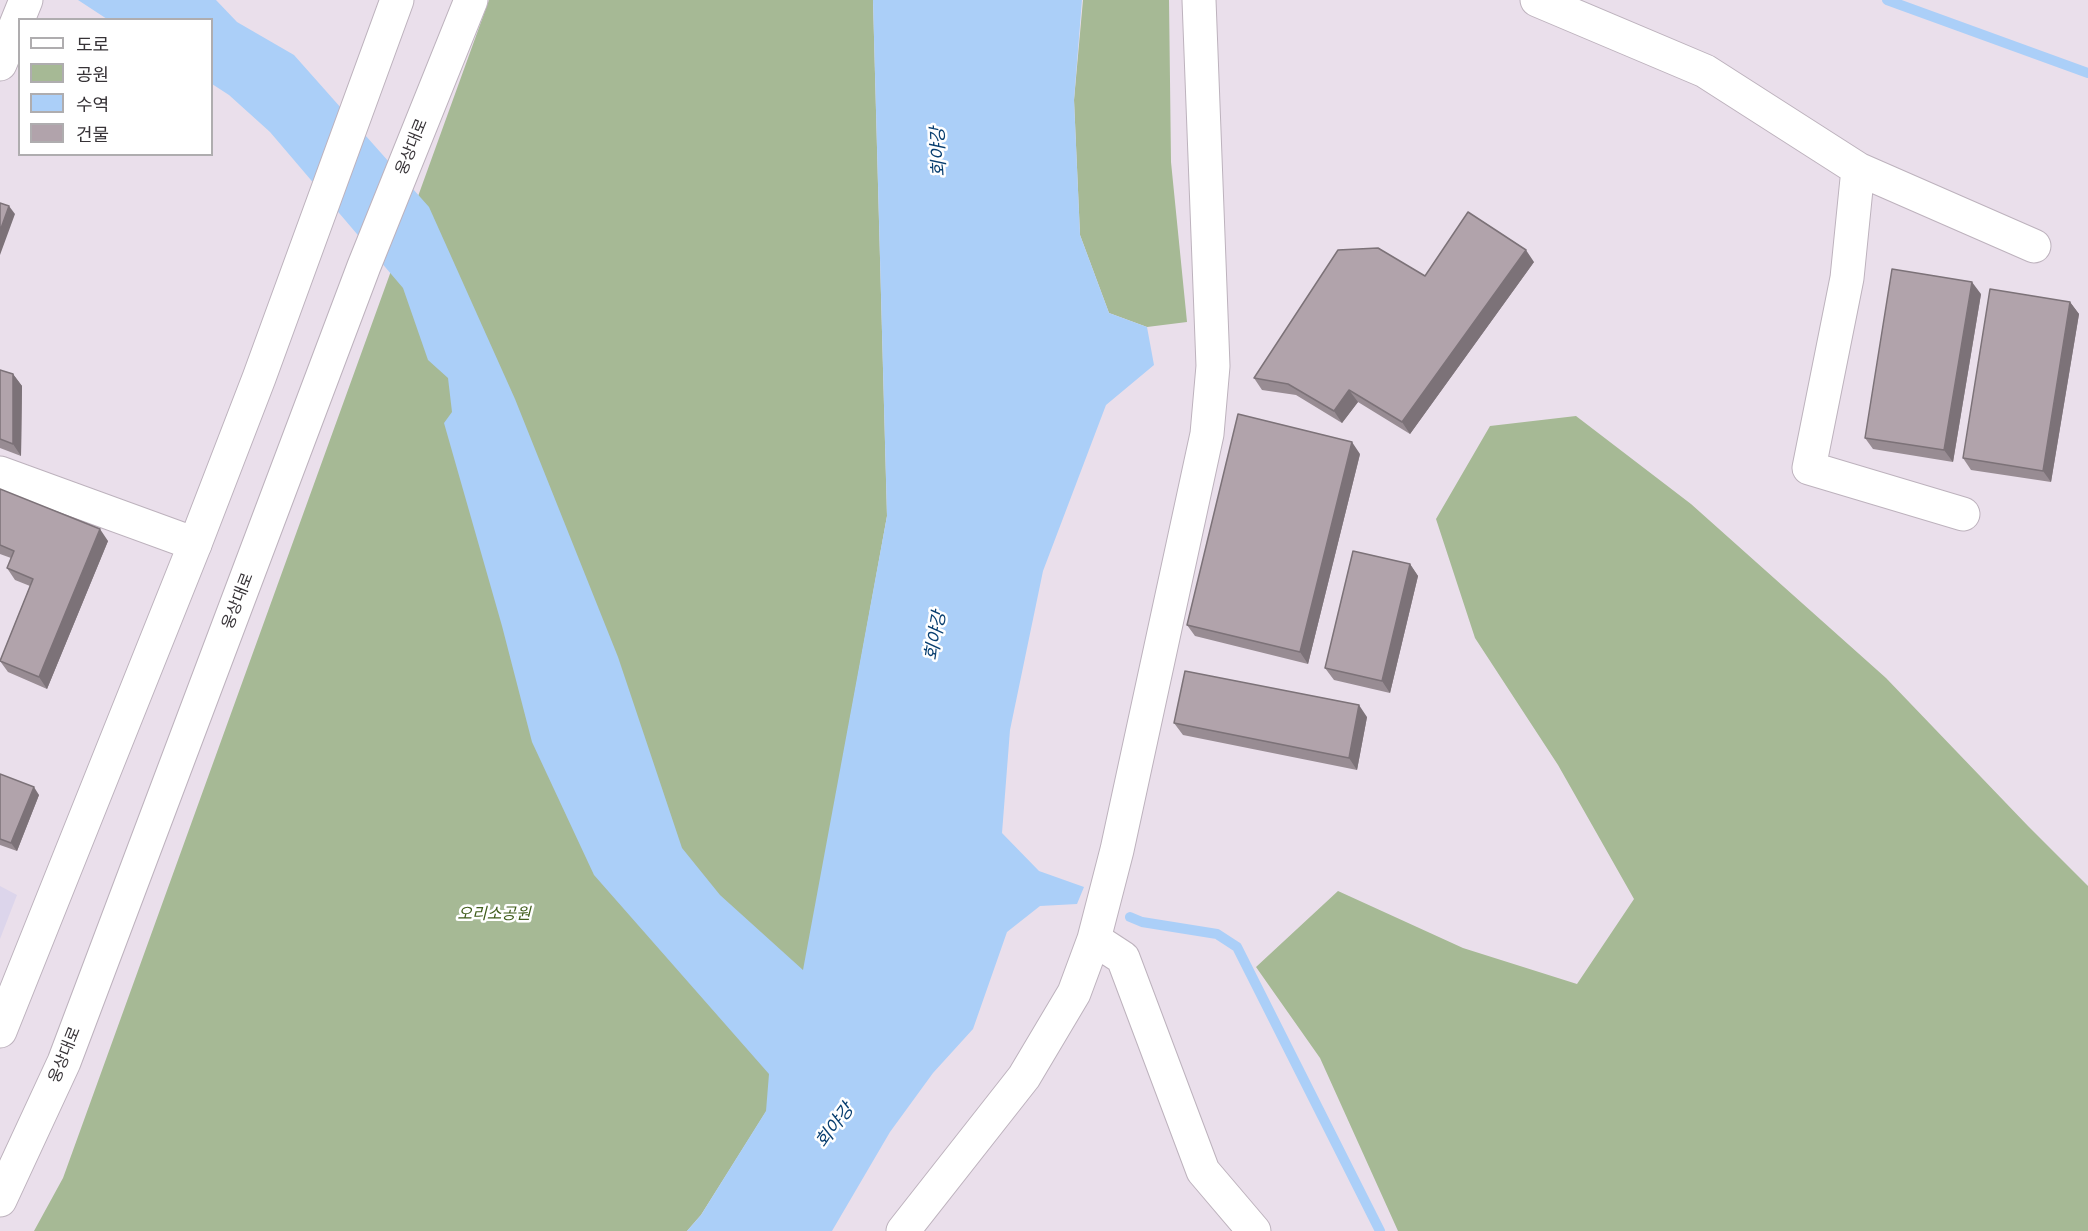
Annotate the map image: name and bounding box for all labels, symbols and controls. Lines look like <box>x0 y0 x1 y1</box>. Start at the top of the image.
legend <box>18 18 213 156</box>
text: 도로 <box>76 30 109 57</box>
text: 공원 <box>76 60 109 87</box>
text: 수역 <box>76 90 109 117</box>
street label: 웅상대로 <box>392 116 432 178</box>
text: 건물 <box>76 120 109 147</box>
water label: 회야강 <box>927 127 951 177</box>
street label: 웅상대로 <box>218 570 258 632</box>
water label: 회야강 <box>921 610 951 662</box>
park label: 오리소공원 <box>457 904 531 924</box>
street label: 웅상대로 <box>45 1024 85 1086</box>
water label: 회야강 <box>811 1100 859 1152</box>

